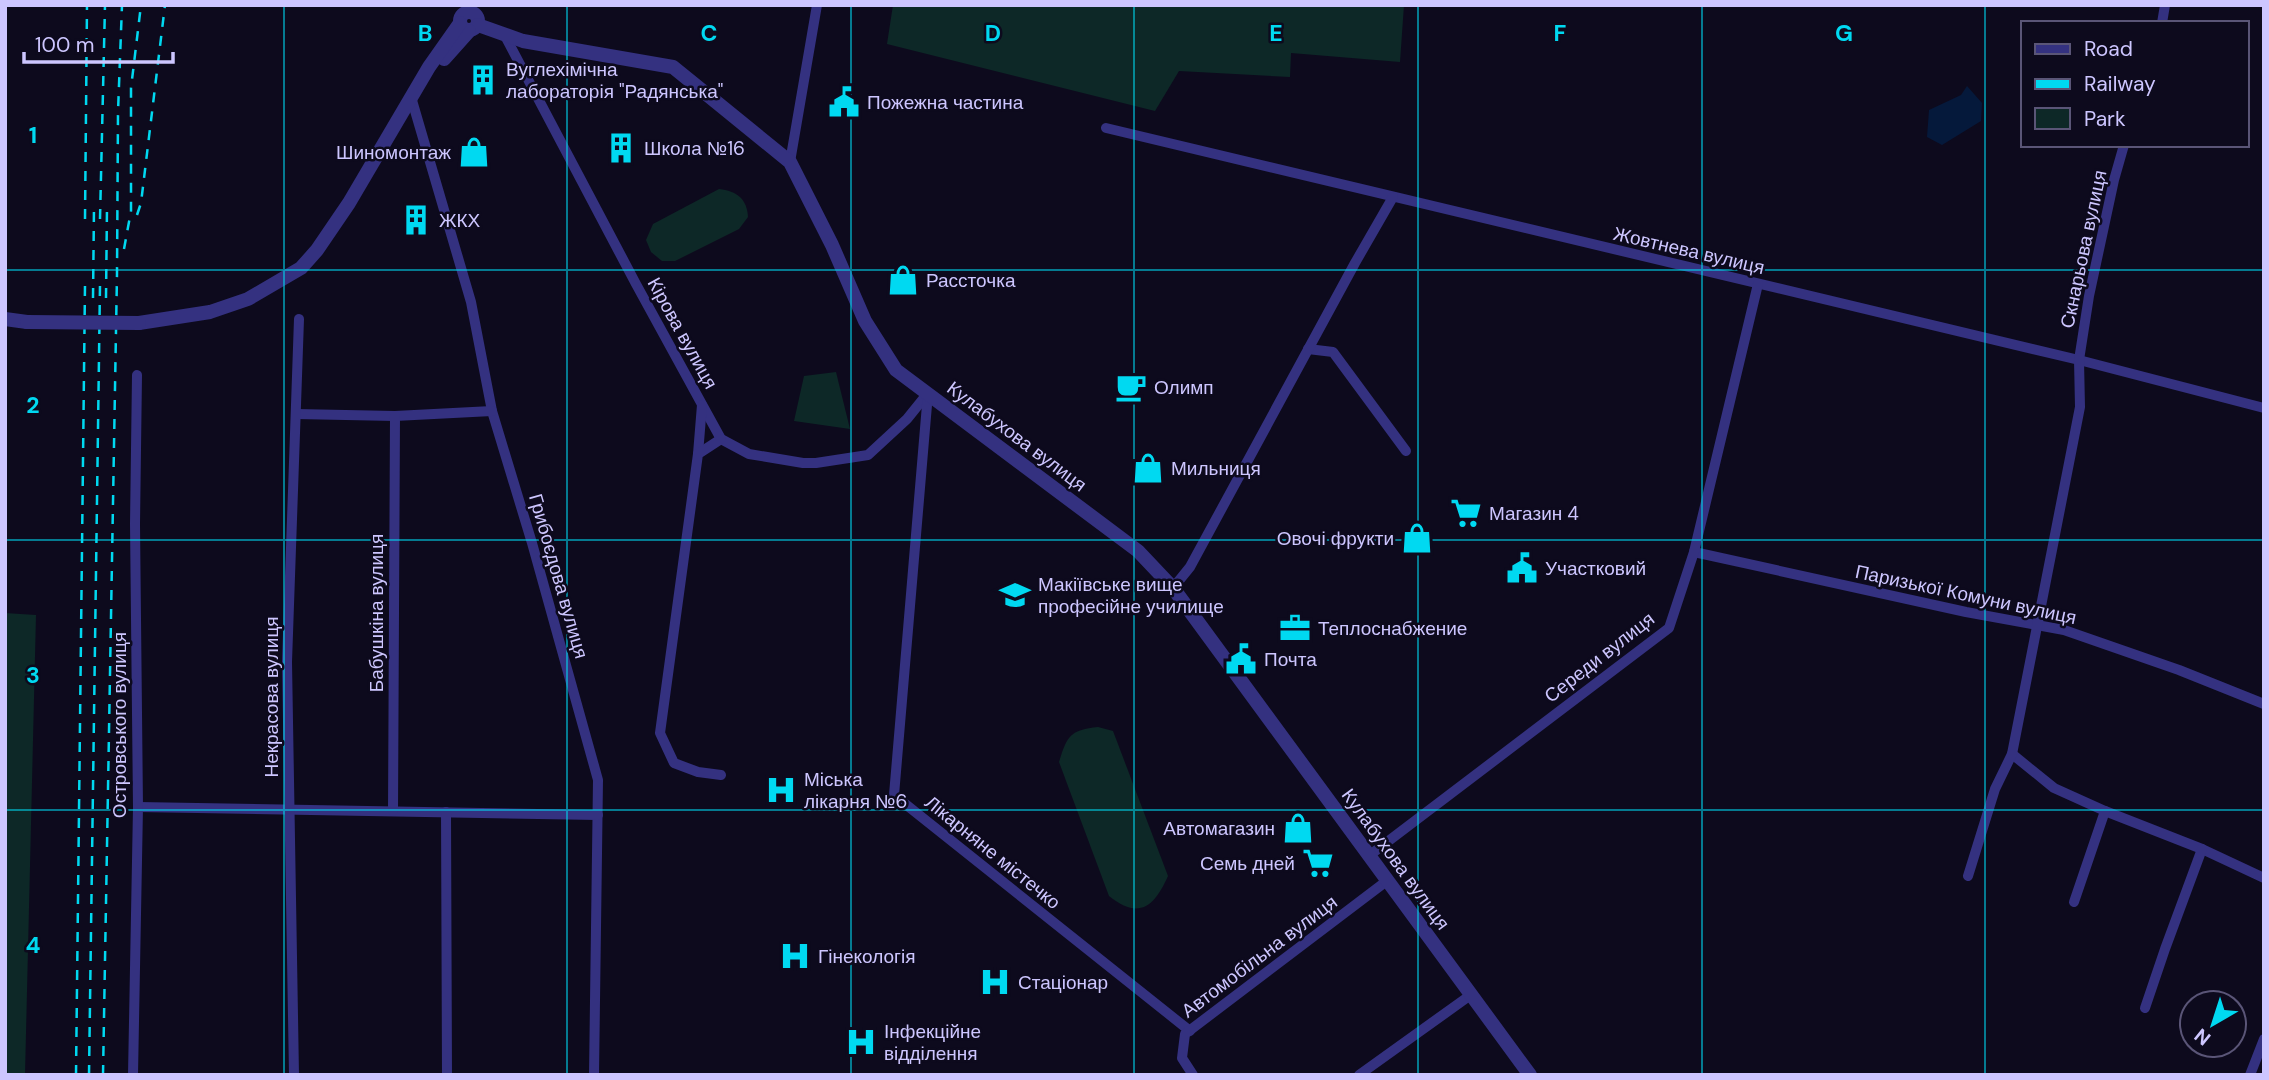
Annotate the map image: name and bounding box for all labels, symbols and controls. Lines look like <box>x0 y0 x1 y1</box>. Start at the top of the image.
text: B <box>418 18 432 48</box>
text: C <box>701 18 717 48</box>
text: D <box>985 18 1001 48</box>
text: E <box>1269 18 1283 48</box>
text: F <box>1554 18 1567 48</box>
text: G <box>1835 18 1853 48</box>
scale bar <box>24 21 173 65</box>
legend <box>2021 21 2248 147</box>
text: 100 m <box>35 31 95 59</box>
text: Road <box>2084 35 2133 63</box>
place label: Вуглехімічна лабораторія "Радянська" <box>506 57 723 104</box>
building icon: Вуглехімічна лабораторія "Радянська" <box>466 63 500 97</box>
text: Railway <box>2084 70 2156 98</box>
public building icon: Пожежна частина <box>827 85 861 119</box>
place label: Пожежна частина <box>867 90 1024 115</box>
text: Park <box>2084 105 2126 133</box>
text: 1 <box>29 120 37 150</box>
building icon: Школа №16 <box>604 131 638 165</box>
shop icon: Шиномонтаж <box>457 135 491 169</box>
place label: Школа №16 <box>644 136 745 161</box>
place label: Шиномонтаж <box>336 140 451 165</box>
street label: Скнарьова вулиця <box>2054 168 2112 331</box>
building icon: ЖКХ <box>399 203 433 237</box>
place label: ЖКХ <box>439 208 481 233</box>
street label: Жовтнева вулиця <box>1611 221 1767 280</box>
shop icon: Рассточка <box>886 263 920 297</box>
place label: Рассточка <box>926 268 1016 293</box>
street label: Кірова вулиця <box>642 273 723 393</box>
cafe icon: Олимп <box>1114 370 1148 404</box>
place label: Олимп <box>1154 375 1214 400</box>
street label: Кулабухова вулиця <box>942 376 1092 497</box>
text: 2 <box>26 390 40 420</box>
shop icon: Мильниця <box>1131 451 1165 485</box>
place label: Мильниця <box>1171 456 1261 481</box>
street label: Грибоєдова вулиця <box>523 491 594 661</box>
supermarket icon: Магазин 4 <box>1449 496 1483 530</box>
place label: Магазин 4 <box>1489 501 1579 526</box>
shop icon: Овочі фрукти <box>1400 521 1434 555</box>
place label: Овочі фрукти <box>1277 526 1394 551</box>
street label: Бабушкіна вулиця <box>364 534 389 692</box>
public building icon: Участковий <box>1505 551 1539 585</box>
place label: Участковий <box>1545 556 1646 581</box>
street label: Паризької Комуни вулиця <box>1853 559 2079 630</box>
place label: Макіївське вище професійне училище <box>1038 572 1224 619</box>
school or university icon: Макіївське вище професійне училище <box>998 578 1032 612</box>
street label: Середи вулиця <box>1539 606 1660 708</box>
office icon: Теплоснабжение <box>1278 611 1312 645</box>
street label: Некрасова вулиця <box>259 616 284 778</box>
place label: Теплоснабжение <box>1318 616 1467 641</box>
street label: Островського вулиця <box>107 632 132 818</box>
public building icon: Почта <box>1224 642 1258 676</box>
place label: Почта <box>1264 647 1317 672</box>
text: 3 <box>26 660 40 690</box>
place label: Міська лікарня №6 <box>804 767 907 814</box>
hospital icon: Міська лікарня №6 <box>764 773 798 807</box>
street label: Кулабухова вулиця <box>1336 784 1455 935</box>
street label: Лікарняне містечко <box>920 790 1066 915</box>
shop icon: Автомагазин <box>1281 811 1315 845</box>
place label: Автомагазин <box>1163 816 1275 841</box>
supermarket icon: Семь дней <box>1301 846 1335 880</box>
place label: Семь дней <box>1200 851 1295 876</box>
street label: Автомобільна вулиця <box>1176 890 1342 1023</box>
text: 4 <box>26 930 41 960</box>
hospital icon: Гінекологія <box>778 939 812 973</box>
place label: Гінекологія <box>818 944 916 969</box>
hospital icon: Стаціонар <box>978 965 1012 999</box>
place label: Стаціонар <box>1018 970 1108 995</box>
north arrow <box>2178 989 2248 1059</box>
place label: Інфекційне відділення <box>884 1019 981 1066</box>
text: N <box>2189 1023 2216 1051</box>
hospital icon: Інфекційне відділення <box>844 1025 878 1059</box>

